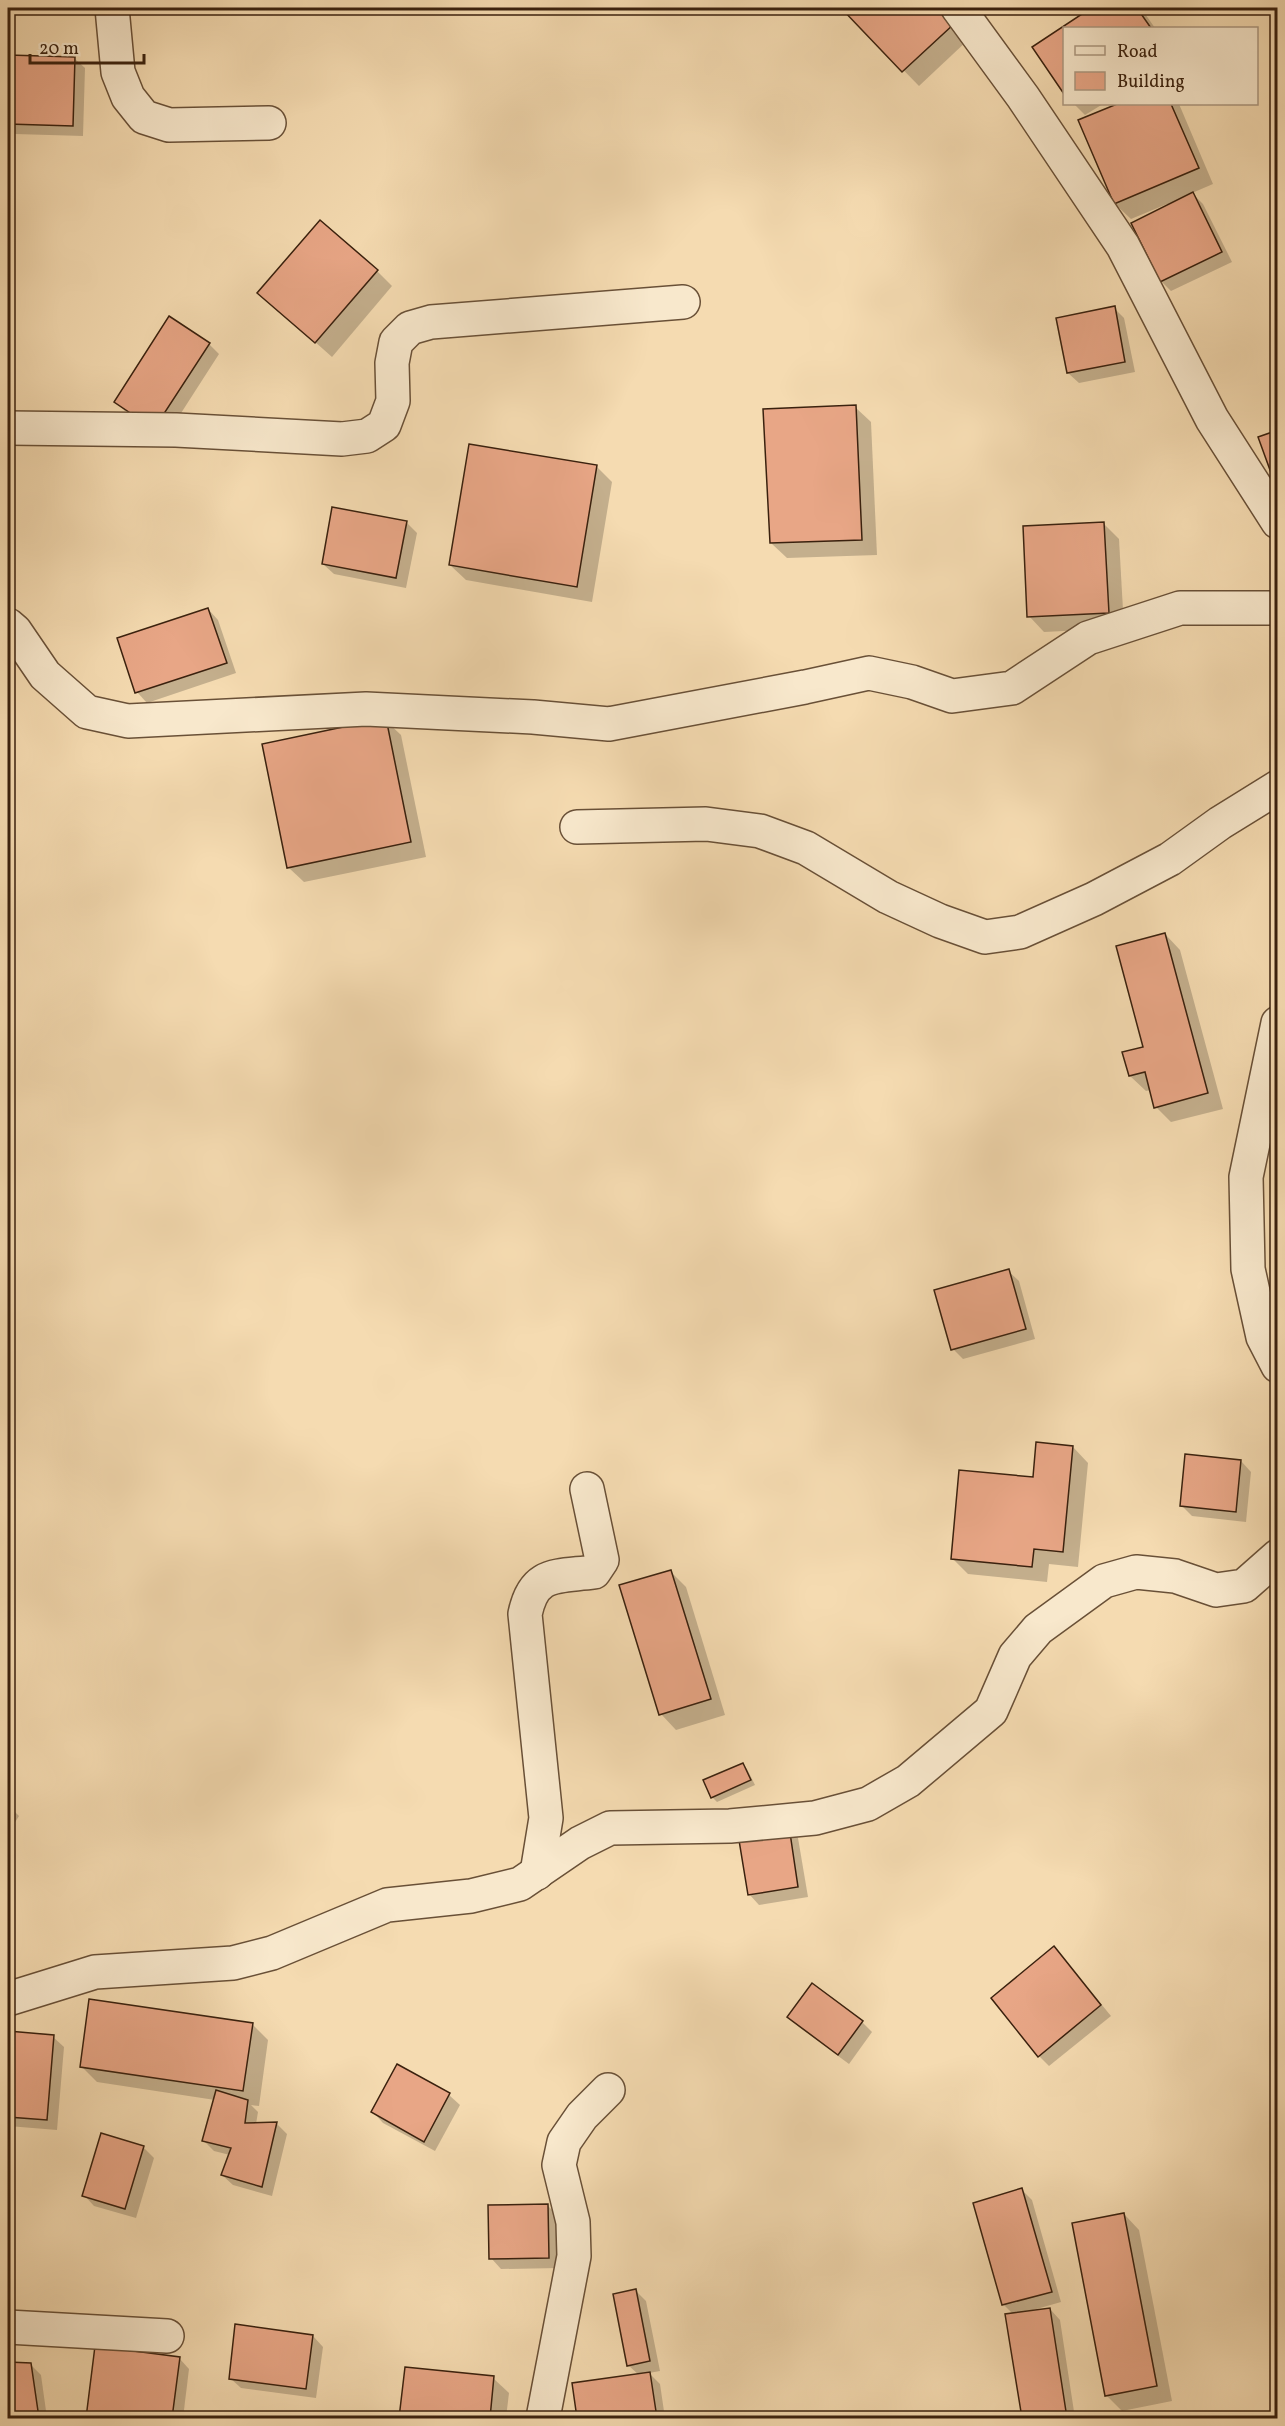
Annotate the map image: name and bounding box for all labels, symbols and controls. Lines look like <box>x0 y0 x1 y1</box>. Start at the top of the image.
scale bar <box>30 27 144 65</box>
legend <box>1063 27 1258 105</box>
text: 20 m <box>39 37 79 62</box>
text: Road <box>1117 40 1158 65</box>
text: Building <box>1117 70 1185 95</box>

